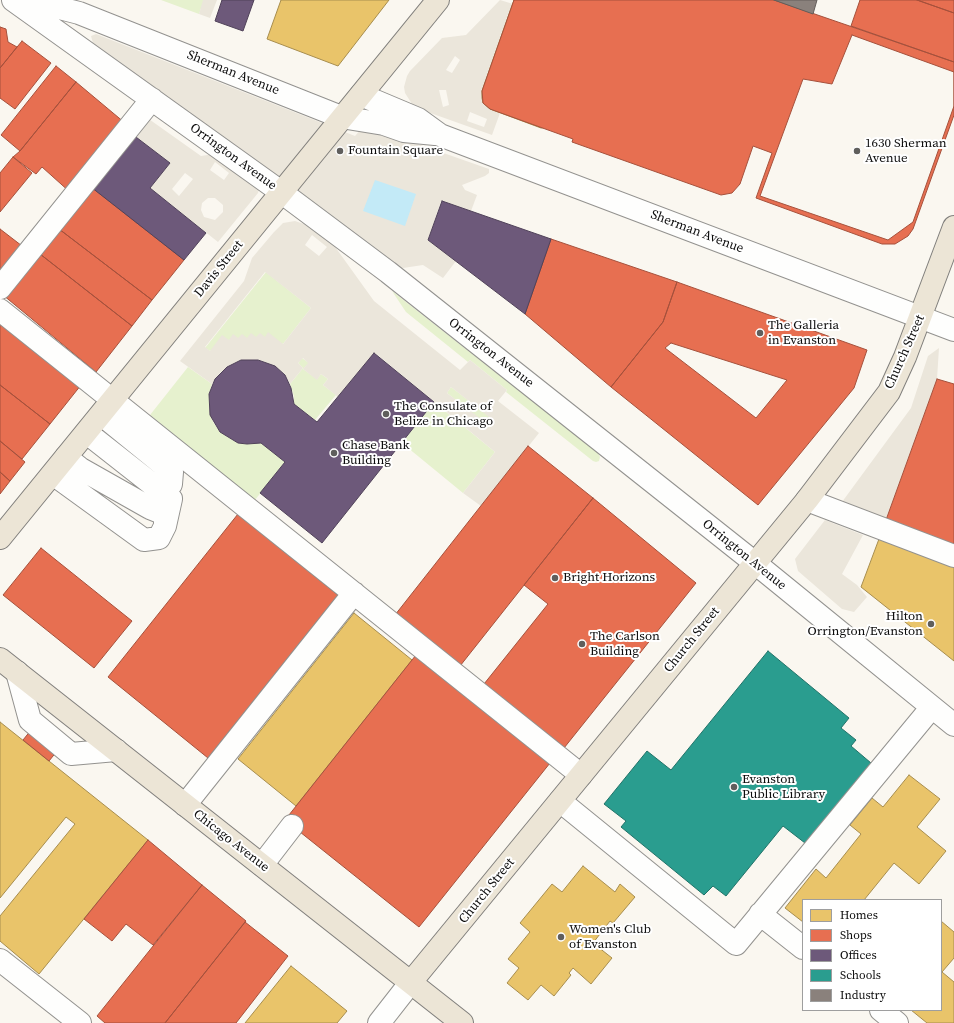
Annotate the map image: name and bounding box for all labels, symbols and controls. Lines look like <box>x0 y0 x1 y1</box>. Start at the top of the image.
street label: Sherman Avenue <box>184 47 282 99</box>
street label: Orrington Avenue <box>186 120 280 194</box>
place label: 1630 Sherman Avenue <box>865 136 947 167</box>
place label: Fountain Square <box>348 143 443 159</box>
marker: Fountain Square <box>335 146 345 156</box>
marker: 1630 Sherman Avenue <box>852 146 862 156</box>
street label: Sherman Avenue <box>648 207 746 257</box>
street label: Davis Street <box>191 238 247 300</box>
street label: Church Street <box>882 312 928 392</box>
street label: Orrington Avenue <box>445 315 537 391</box>
place label: The Galleria in Evanston <box>768 318 839 349</box>
marker: The Galleria in Evanston <box>755 328 765 338</box>
place label: The Consulate of Belize in Chicago <box>394 399 493 430</box>
marker: The Consulate of Belize in Chicago <box>381 409 391 419</box>
place label: Chase Bank Building <box>342 438 410 469</box>
marker: Chase Bank Building <box>329 448 339 458</box>
street label: Orrington Avenue <box>699 516 789 594</box>
place label: Bright Horizons <box>563 570 655 586</box>
marker: Bright Horizons <box>550 573 560 583</box>
street label: Church Street <box>661 604 723 676</box>
place label: Hilton Orrington/Evanston <box>808 609 923 640</box>
marker: Hilton Orrington/Evanston <box>926 619 936 629</box>
place label: The Carlson Building <box>590 629 660 660</box>
marker: The Carlson Building <box>577 639 587 649</box>
place label: Evanston Public Library <box>742 772 825 803</box>
marker: Evanston Public Library <box>729 782 739 792</box>
street label: Chicago Avenue <box>190 806 272 876</box>
street label: Church Street <box>456 855 518 927</box>
legend <box>802 899 942 1011</box>
text: Homes <box>840 907 878 923</box>
place label: Women's Club of Evanston <box>569 922 651 953</box>
text: Shops <box>840 927 872 943</box>
marker: Women's Club of Evanston <box>556 932 566 942</box>
text: Offices <box>840 947 877 963</box>
text: Schools <box>840 967 881 983</box>
text: Industry <box>840 987 886 1003</box>

